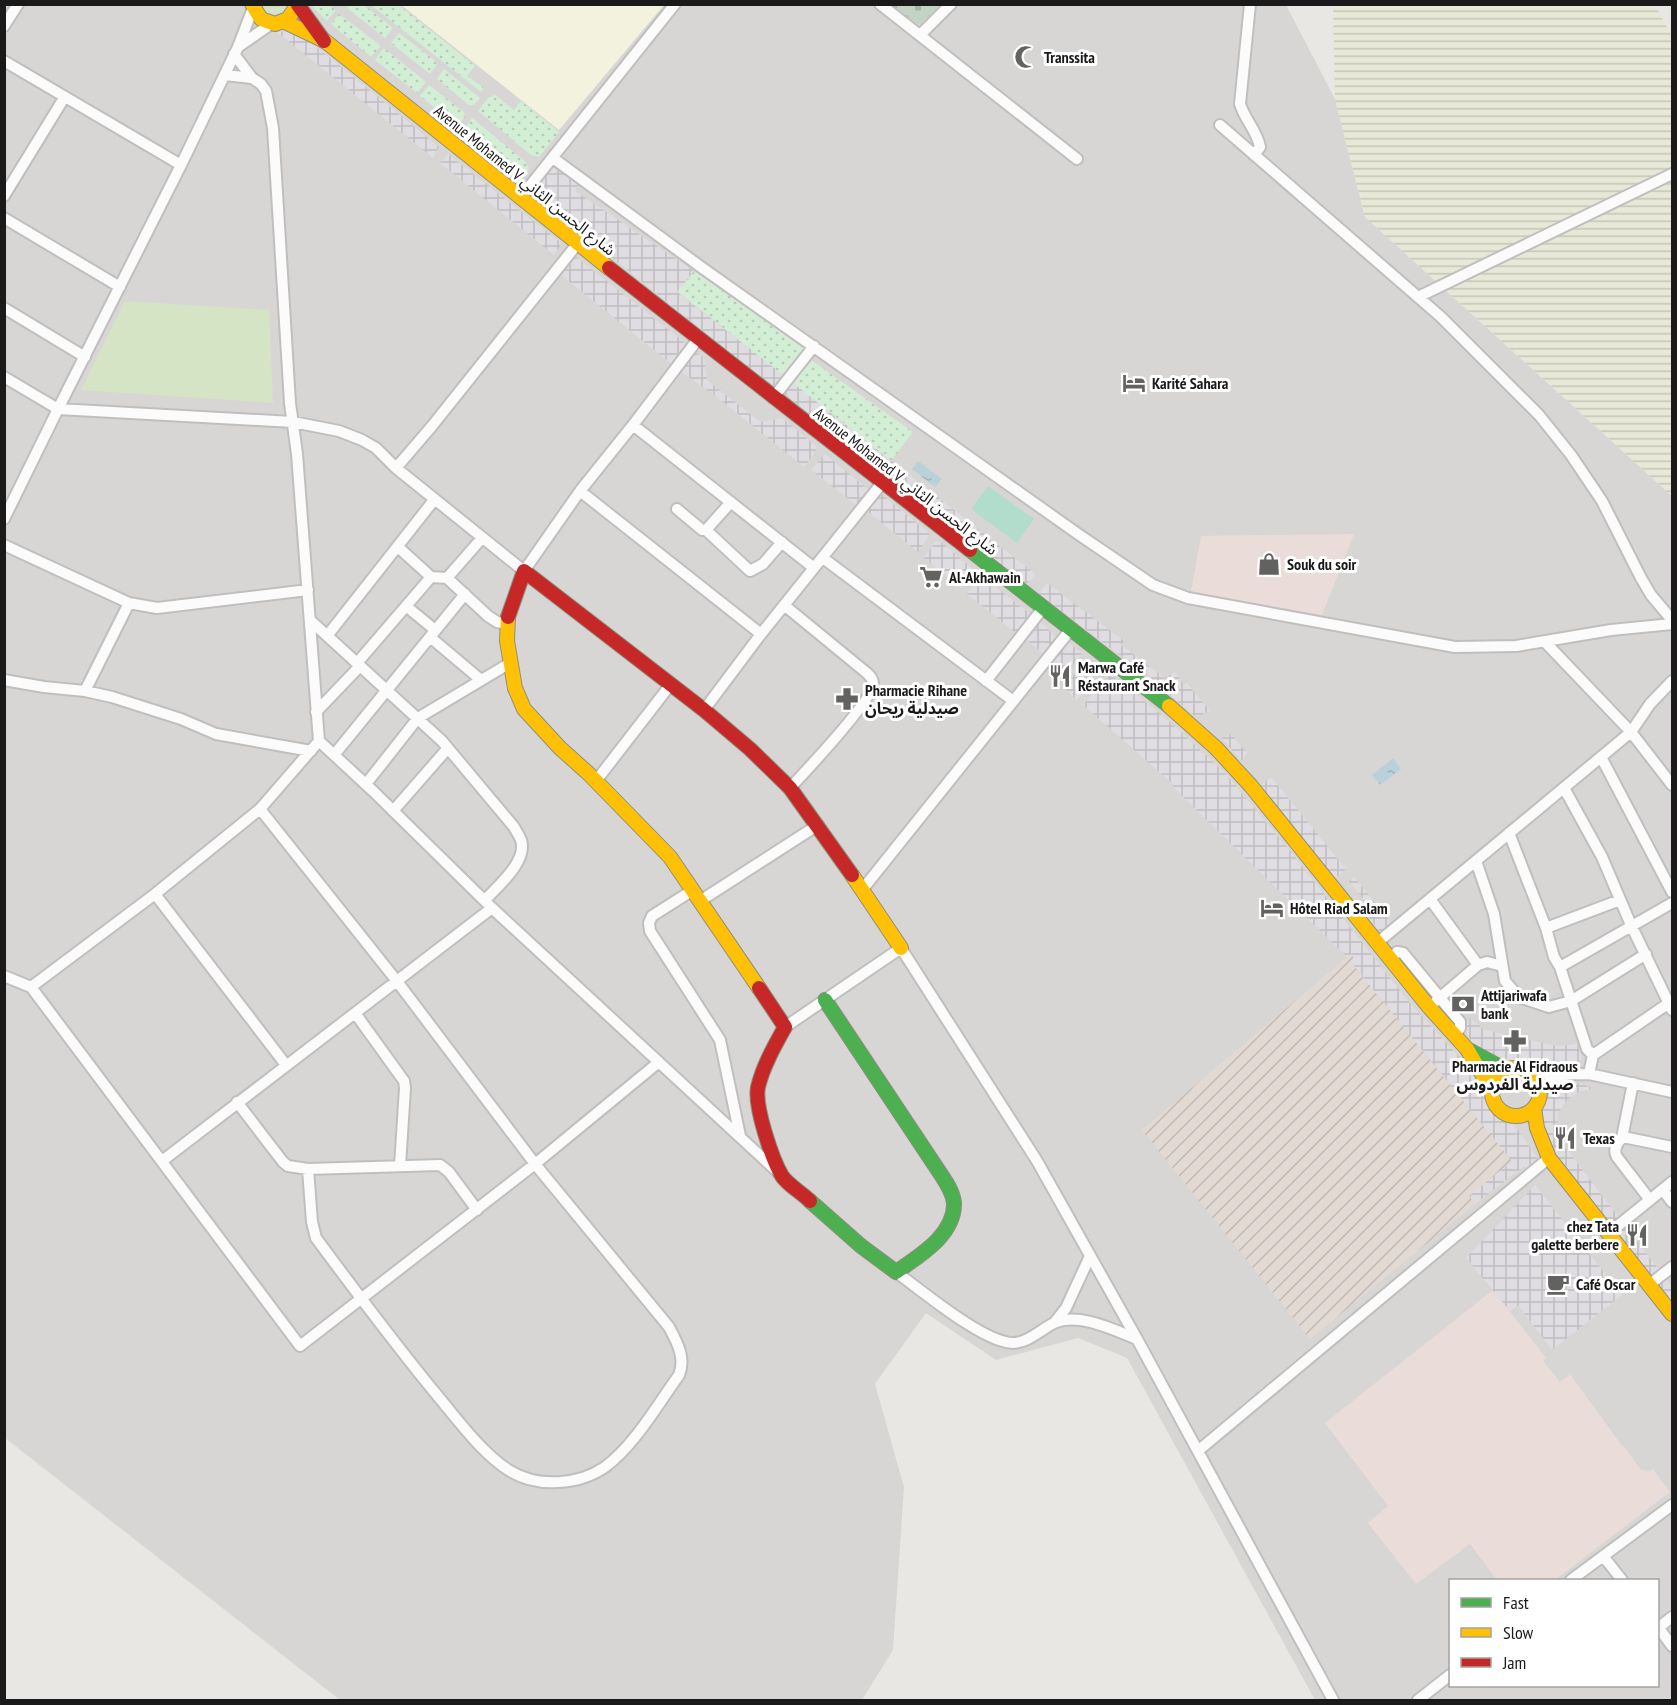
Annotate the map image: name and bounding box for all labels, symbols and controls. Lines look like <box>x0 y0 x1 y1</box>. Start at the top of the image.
mosque icon: Transsita <box>1013 44 1039 70</box>
place label: Transsita <box>1044 47 1095 67</box>
street label: Avenue Mohamed V شارع الحسن الثاني <box>428 101 620 262</box>
hotel icon: Karité Sahara <box>1121 370 1147 396</box>
place label: Karité Sahara <box>1152 373 1229 393</box>
street label: Avenue Mohamed V شارع الحسن الثاني <box>808 403 1002 561</box>
shop icon: Souk du soir <box>1256 551 1282 577</box>
place label: Souk du soir <box>1287 554 1357 574</box>
supermarket icon: Al-Akhawain <box>918 564 944 590</box>
place label: Al-Akhawain <box>948 567 1021 587</box>
place label: Marwa Café Réstaurant Snack <box>1078 657 1176 695</box>
restaurant icon: Marwa Café Réstaurant Snack <box>1047 663 1073 689</box>
place label: Pharmacie Rihane صيدلية ريحان <box>865 680 967 718</box>
pharmacy icon: Pharmacie Rihane صيدلية ريحان <box>834 686 860 712</box>
hotel icon: Hôtel Riad Salam <box>1259 895 1285 921</box>
place label: Hôtel Riad Salam <box>1290 898 1388 918</box>
place label: Attijariwafa bank <box>1480 985 1547 1023</box>
bank icon: Attijariwafa bank <box>1450 991 1476 1017</box>
pharmacy icon: Pharmacie Al Fidraous صيدلية الفردوس <box>1502 1028 1528 1054</box>
place label: Pharmacie Al Fidraous صيدلية الفردوس <box>1452 1056 1578 1094</box>
restaurant icon: Texas <box>1552 1125 1578 1151</box>
place label: Texas <box>1583 1128 1615 1148</box>
place label: chez Tata galette berbere <box>1531 1216 1619 1254</box>
restaurant icon: chez Tata galette berbere <box>1624 1222 1650 1248</box>
cafe icon: Café Oscar <box>1545 1271 1571 1297</box>
place label: Café Oscar <box>1576 1274 1636 1294</box>
legend <box>1449 1579 1659 1687</box>
text: Fast <box>1503 1591 1529 1614</box>
text: Slow <box>1503 1621 1534 1644</box>
text: Jam <box>1502 1651 1526 1674</box>

